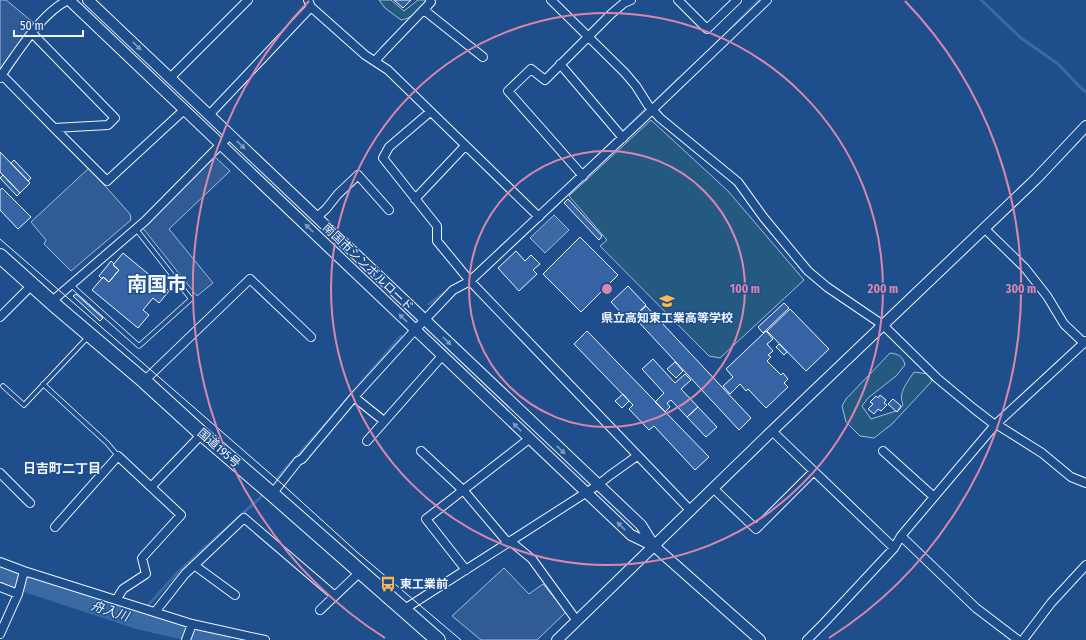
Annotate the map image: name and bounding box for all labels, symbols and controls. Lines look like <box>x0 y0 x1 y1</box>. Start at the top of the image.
scale bar <box>14 12 83 38</box>
text: 50 m <box>20 19 44 33</box>
one-way arrow <box>132 41 141 50</box>
one-way arrow <box>236 141 246 150</box>
street label: 南国市シンボルロード <box>320 220 416 314</box>
one-way arrow <box>304 224 314 233</box>
district label: 南国市 <box>127 272 187 296</box>
centre of rings <box>600 282 614 296</box>
text: 100 m <box>730 282 760 296</box>
text: 200 m <box>867 282 898 296</box>
text: 300 m <box>1005 282 1036 296</box>
school or university icon: 県立高知東工業高等学校 <box>658 292 676 310</box>
place label: 県立高知東工業高等学校 <box>601 311 733 325</box>
one-way arrow <box>398 313 408 323</box>
one-way arrow <box>442 336 452 346</box>
one-way arrow <box>512 422 522 432</box>
street label: 国道195号 <box>195 426 243 470</box>
one-way arrow <box>556 445 566 455</box>
district label: 日吉町二丁目 <box>23 461 101 476</box>
one-way arrow <box>616 522 627 531</box>
bus stop icon: 東工業前 <box>379 575 397 593</box>
place label: 東工業前 <box>400 577 448 591</box>
water label: 舟入川 <box>89 598 133 625</box>

